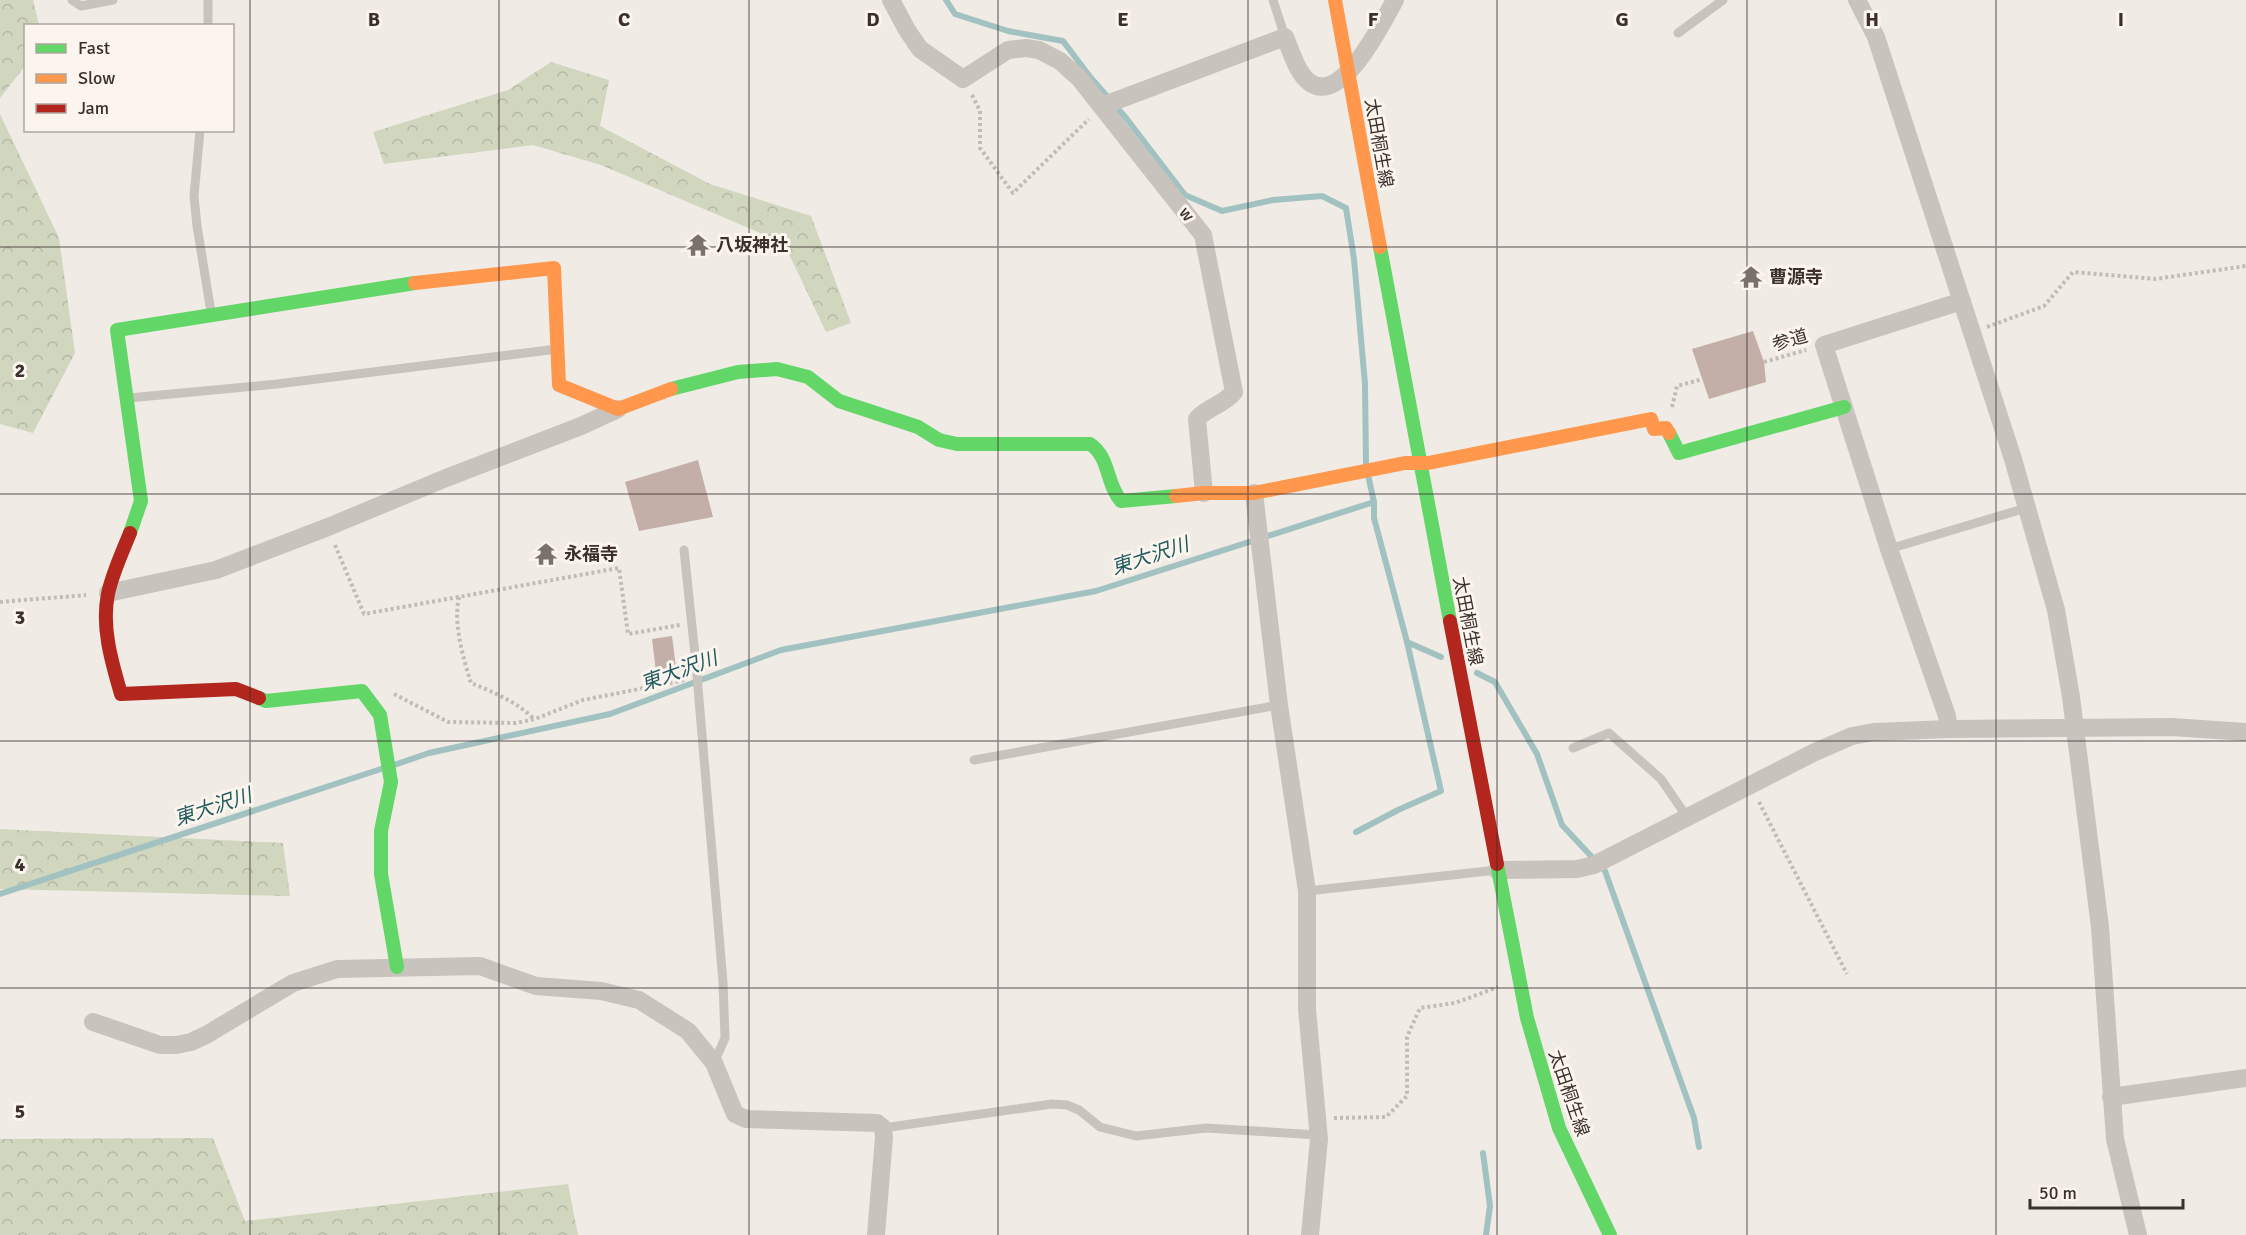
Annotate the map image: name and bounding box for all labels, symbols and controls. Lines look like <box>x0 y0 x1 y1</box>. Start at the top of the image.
text: B <box>368 7 380 32</box>
text: C <box>618 7 630 32</box>
text: D <box>866 7 880 32</box>
text: E <box>1117 7 1129 32</box>
text: F <box>1368 7 1379 32</box>
text: G <box>1615 7 1629 32</box>
text: H <box>1865 7 1879 32</box>
text: I <box>2118 7 2124 32</box>
legend <box>24 24 234 132</box>
text: Fast <box>78 37 110 59</box>
text: Slow <box>78 67 115 89</box>
text: Jam <box>78 97 109 119</box>
street label: 太田桐生線 <box>1360 97 1398 189</box>
street label: w <box>1174 202 1200 226</box>
temple icon: 八坂神社 <box>685 232 711 258</box>
place label: 八坂神社 <box>716 234 788 256</box>
temple icon: 曹源寺 <box>1738 264 1764 290</box>
place label: 曹源寺 <box>1769 266 1823 288</box>
street label: 参道 <box>1770 324 1810 356</box>
text: 2 <box>15 358 25 383</box>
water label: 東大沢川 <box>1108 531 1194 580</box>
temple icon: 永福寺 <box>533 541 559 567</box>
place label: 永福寺 <box>564 543 618 565</box>
street label: 太田桐生線 <box>1449 575 1487 667</box>
text: 3 <box>15 605 25 630</box>
water label: 東大沢川 <box>637 645 723 696</box>
water label: 東大沢川 <box>171 782 257 831</box>
text: 4 <box>15 852 26 877</box>
street label: 太田桐生線 <box>1544 1047 1594 1139</box>
text: 5 <box>15 1099 25 1124</box>
scale bar <box>2030 1172 2183 1210</box>
text: 50 m <box>2039 1182 2077 1204</box>

